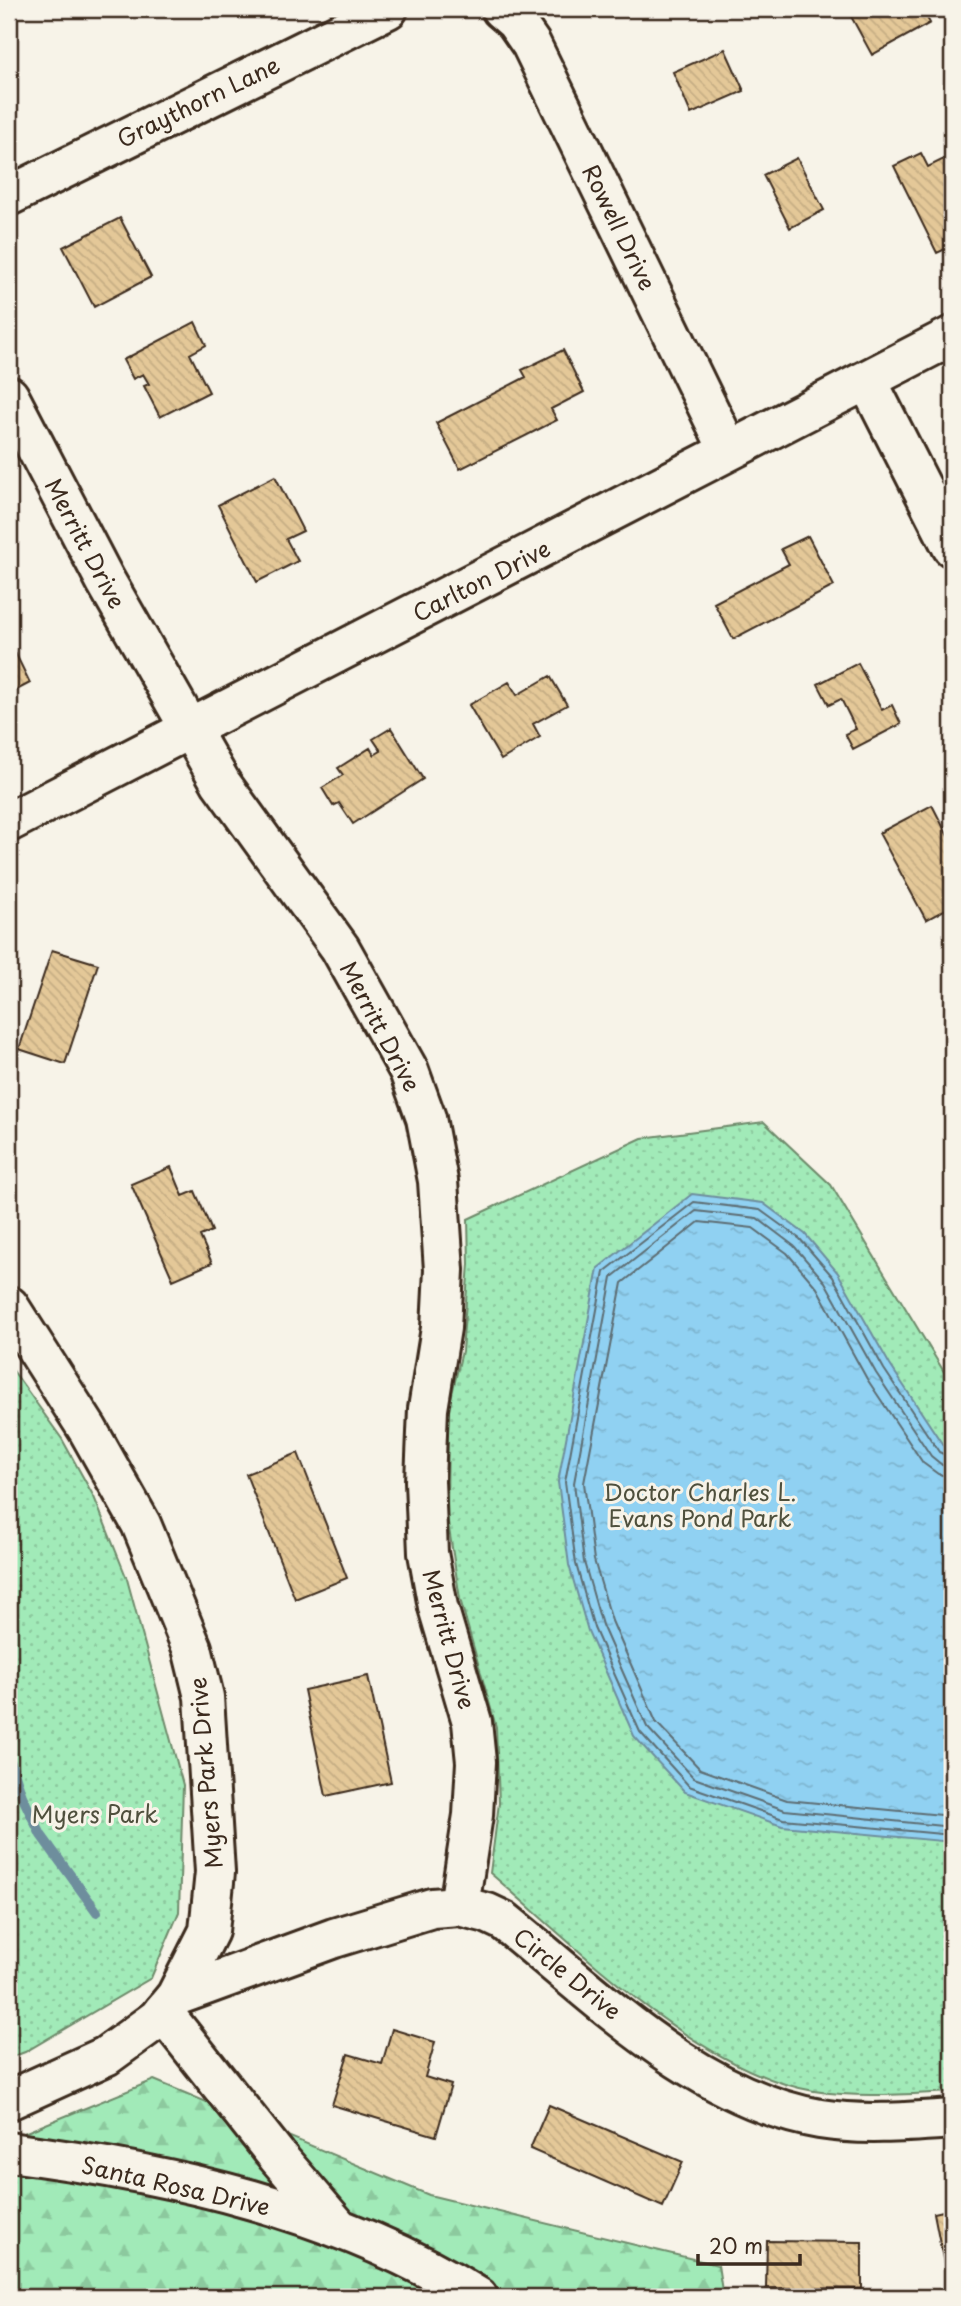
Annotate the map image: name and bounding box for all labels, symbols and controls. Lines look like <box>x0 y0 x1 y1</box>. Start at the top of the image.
street label: Graythorn Lane <box>111 46 285 156</box>
street label: Rowell Drive <box>574 158 666 296</box>
street label: Merritt Drive <box>37 471 135 615</box>
street label: Carlton Drive <box>406 530 556 630</box>
street label: Merritt Drive <box>332 954 430 1098</box>
park label: Doctor Charles L. Evans Pond Park <box>603 1474 797 1535</box>
street label: Merritt Drive <box>415 1565 485 1713</box>
street label: Myers Park Drive <box>179 1676 231 1870</box>
park label: Myers Park <box>32 1796 158 1831</box>
street label: Circle Drive <box>506 1918 630 2028</box>
street label: Santa Rosa Drive <box>78 2146 274 2224</box>
scale bar <box>698 2222 800 2266</box>
text: 20 m <box>709 2229 763 2261</box>

